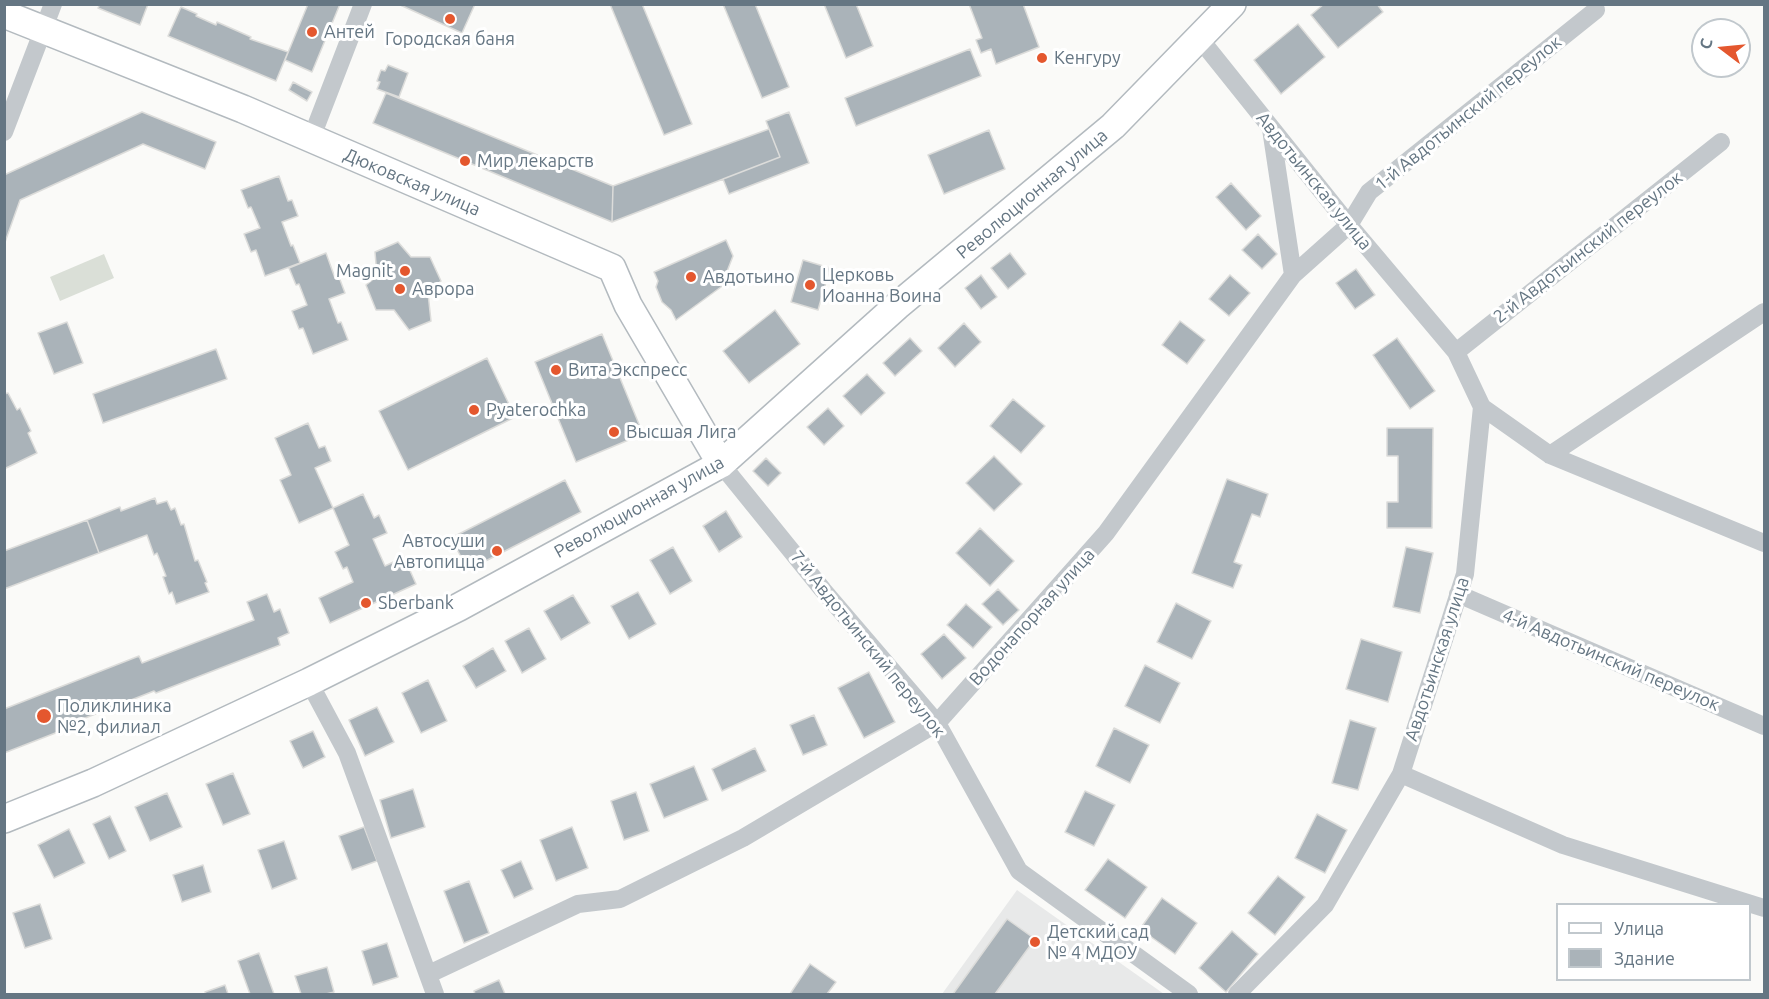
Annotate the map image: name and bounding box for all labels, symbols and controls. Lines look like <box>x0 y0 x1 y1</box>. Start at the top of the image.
marker: Городская баня <box>443 12 457 26</box>
north arrow <box>1691 18 1751 78</box>
place label: Антей <box>324 21 375 43</box>
marker: Антей <box>305 25 319 39</box>
place label: Городская баня <box>385 28 515 50</box>
street label: 1-й Авдотьинский переулок <box>1370 31 1566 195</box>
text: С <box>1696 36 1716 51</box>
place label: Кенгуру <box>1054 47 1121 69</box>
marker: Кенгуру <box>1035 51 1049 65</box>
street label: Авдотьинская улица <box>1252 108 1376 254</box>
street label: Революционная улица <box>952 124 1112 264</box>
street label: Дюковская улица <box>341 144 483 220</box>
place label: Мир лекарств <box>477 150 594 172</box>
marker: Мир лекарств <box>458 154 472 168</box>
street label: 2-й Авдотьинский переулок <box>1489 167 1687 327</box>
place label: Magnit <box>336 260 393 282</box>
marker: Magnit <box>398 264 412 278</box>
place label: Церковь Иоанна Воина <box>822 264 941 306</box>
place label: Авдотьино <box>703 266 795 288</box>
marker: Авдотьино <box>684 270 698 284</box>
place label: Аврора <box>412 278 474 300</box>
marker: Церковь Иоанна Воина <box>803 278 817 292</box>
marker: Аврора <box>393 282 407 296</box>
place label: Вита Экспресс <box>568 359 687 381</box>
marker: Вита Экспресс <box>549 363 563 377</box>
place label: Pyaterochka <box>486 399 586 421</box>
marker: Pyaterochka <box>467 403 481 417</box>
place label: Высшая Лига <box>626 421 736 443</box>
marker: Высшая Лига <box>607 425 621 439</box>
street label: Революционная улица <box>550 451 728 563</box>
place label: Автосуши Автопицца <box>394 530 485 572</box>
marker: Автосуши Автопицца <box>490 544 504 558</box>
street label: Водонапорная улица <box>965 544 1099 690</box>
street label: 7-й Авдотьинский переулок <box>786 546 950 742</box>
street label: Авдотьинская улица <box>1400 574 1474 744</box>
place label: Sberbank <box>378 592 454 614</box>
marker: Sberbank <box>359 596 373 610</box>
street label: 4-й Авдотьинский переулок <box>1499 604 1723 716</box>
place label: Поликлиника №2, филиал <box>57 695 172 738</box>
marker: Поликлиника №2, филиал <box>35 707 53 725</box>
legend <box>1556 903 1751 981</box>
text: Улица <box>1614 918 1664 938</box>
place label: Детский сад № 4 МДОУ <box>1047 921 1149 964</box>
marker: Детский сад № 4 МДОУ <box>1028 935 1042 949</box>
text: Здание <box>1614 948 1675 968</box>

